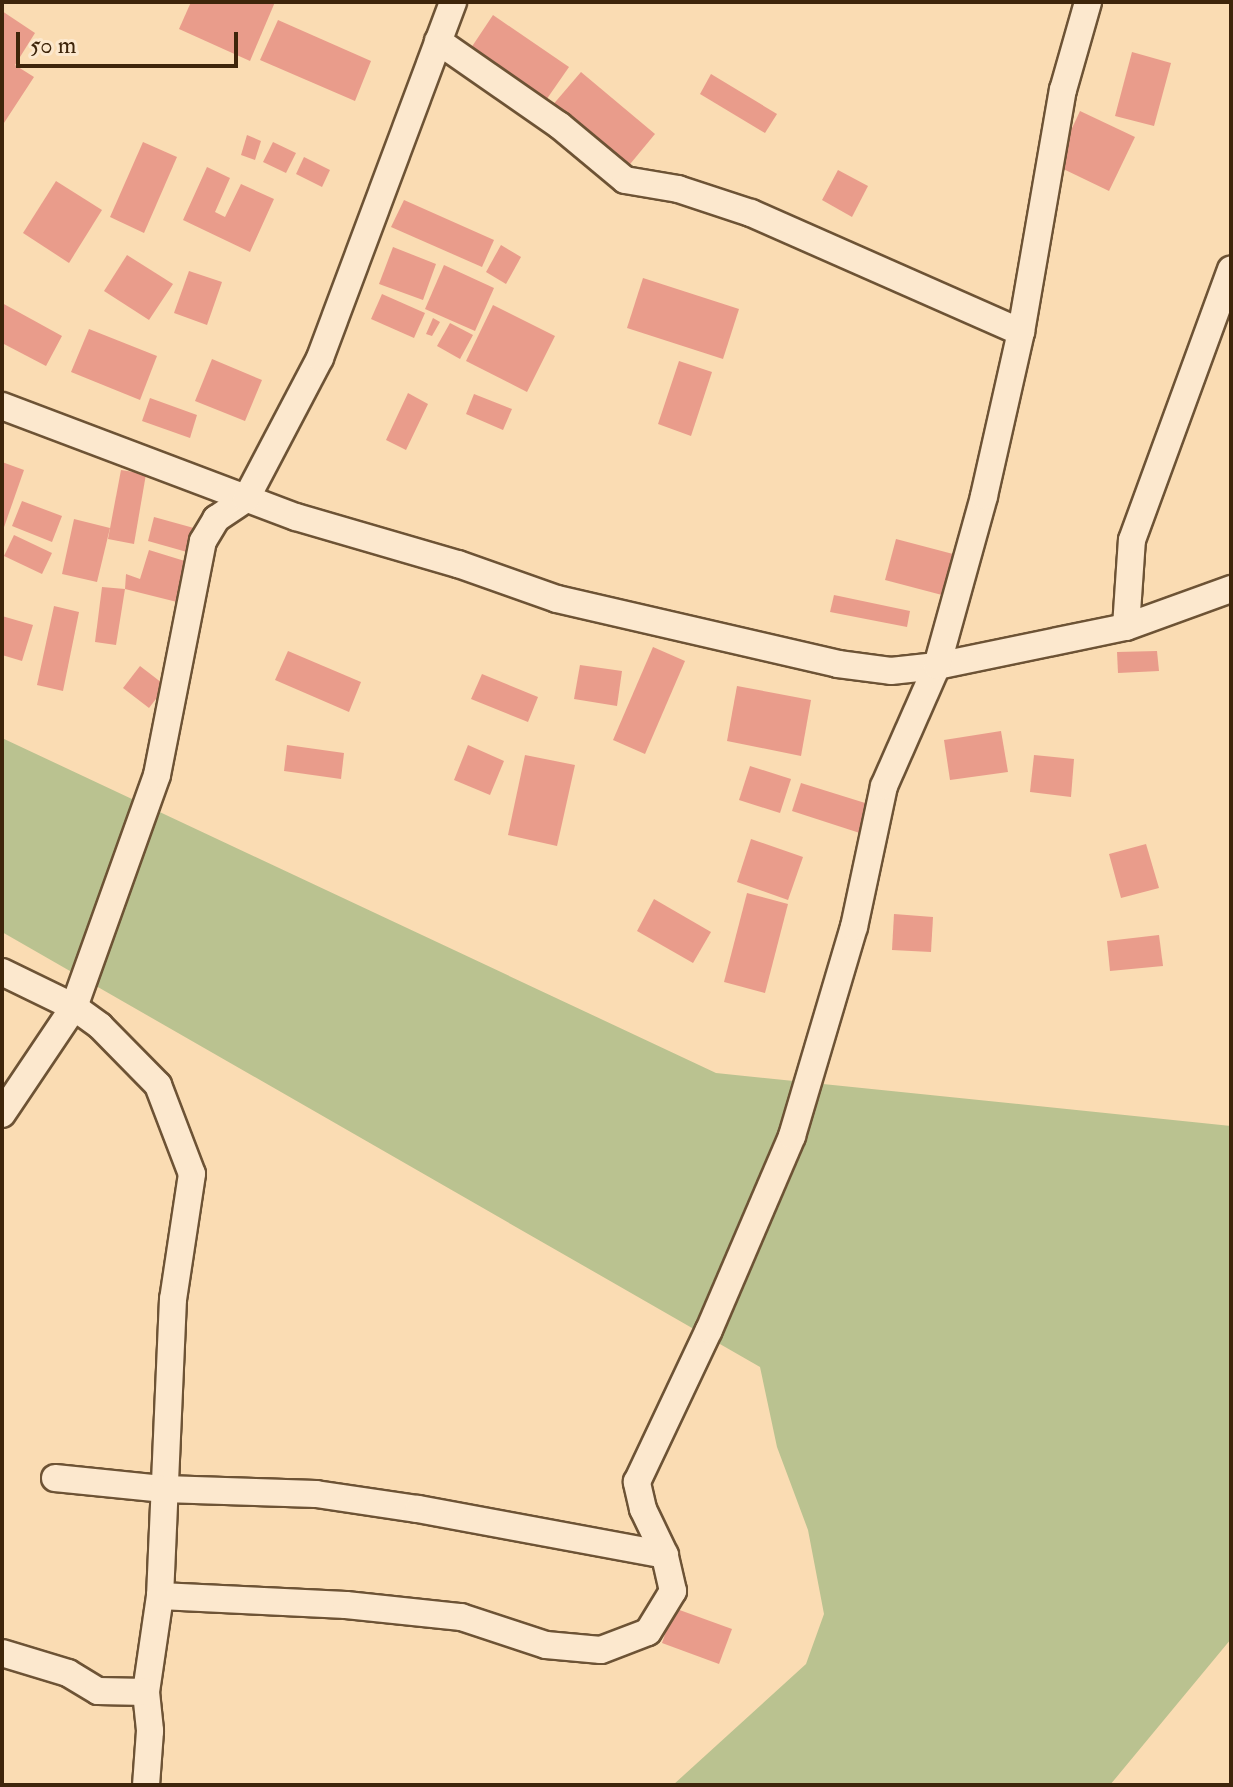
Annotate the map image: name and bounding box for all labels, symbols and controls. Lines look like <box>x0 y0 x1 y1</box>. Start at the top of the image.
scale bar <box>20 16 242 66</box>
text: 50 m <box>30 30 76 61</box>

